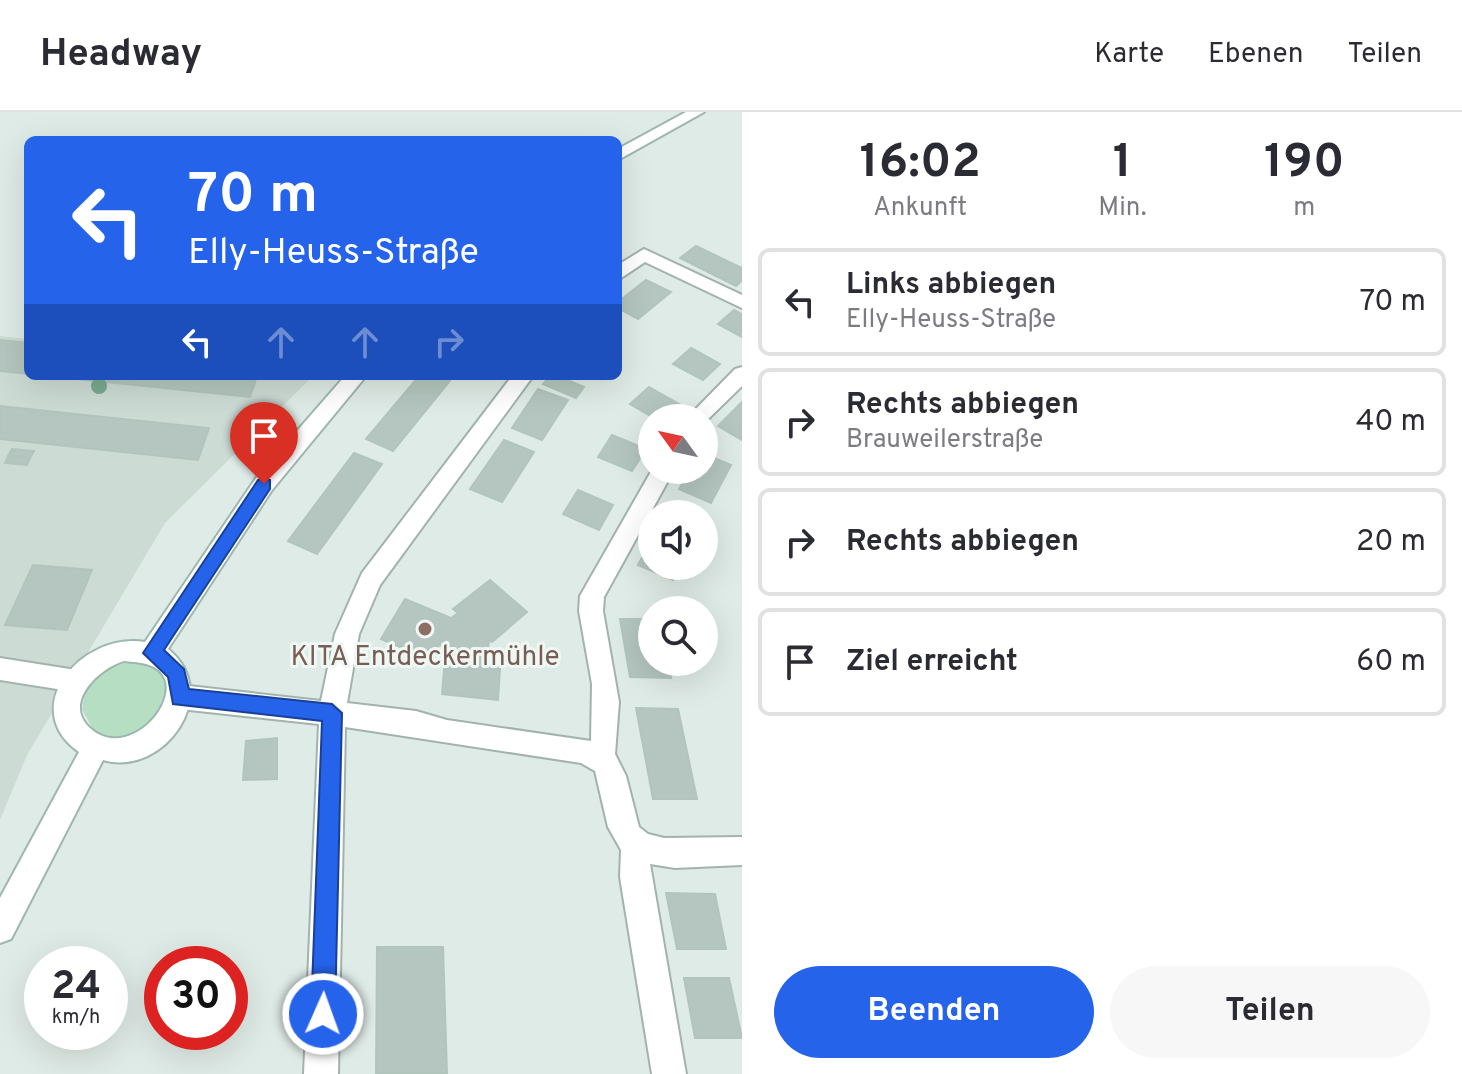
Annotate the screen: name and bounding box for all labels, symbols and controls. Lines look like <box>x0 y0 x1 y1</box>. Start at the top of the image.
text: Headway <box>40 31 202 80</box>
text: Karte <box>1094 37 1164 73</box>
text: Ebenen <box>1208 37 1304 73</box>
text: Teilen <box>1348 37 1422 73</box>
text: 16:02 <box>860 134 981 194</box>
text: 1 <box>1113 134 1132 194</box>
text: 190 <box>1264 134 1344 194</box>
text: 70 m <box>188 162 318 232</box>
icon: left <box>56 168 160 272</box>
text: Ankunft <box>873 192 967 225</box>
text: Min. <box>1098 192 1147 225</box>
text: m <box>1293 192 1315 225</box>
text: Elly-Heuss-Straße <box>188 231 479 277</box>
text: Links abbiegen <box>846 267 1056 304</box>
icon: left <box>778 280 822 324</box>
text: 70 m <box>1360 284 1426 321</box>
text: Elly-Heuss-Straße <box>846 304 1056 337</box>
icon: left <box>175 320 219 364</box>
icon: ahead <box>259 320 303 364</box>
icon: ahead <box>343 320 387 364</box>
icon: right <box>427 320 471 364</box>
text: Rechts abbiegen <box>846 387 1079 424</box>
icon: right <box>778 400 822 444</box>
pin <box>230 402 298 484</box>
north arrow <box>638 404 718 484</box>
map controls <box>638 404 718 676</box>
text: 40 m <box>1356 404 1426 441</box>
icon: arrive <box>242 414 286 458</box>
text: Brauweilerstraße <box>846 424 1043 457</box>
button: sound <box>638 500 718 580</box>
icon: right <box>778 520 822 564</box>
text: Rechts abbiegen <box>846 524 1079 561</box>
text: 20 m <box>1356 524 1426 561</box>
button: search <box>638 596 718 676</box>
marker: KITA Entdeckermühle <box>416 620 434 638</box>
place label: KITA Entdeckermühle <box>290 640 560 676</box>
icon: arrive <box>778 640 822 684</box>
text: Ziel erreicht <box>846 644 1018 681</box>
text: 60 m <box>1356 644 1426 681</box>
speed limit sign: 30 <box>144 946 248 1050</box>
text: 24 <box>51 963 101 1013</box>
button: Beenden <box>774 966 1094 1058</box>
button: Teilen <box>1110 966 1430 1058</box>
position arrow <box>281 972 365 1056</box>
text: km/h <box>52 1005 100 1031</box>

